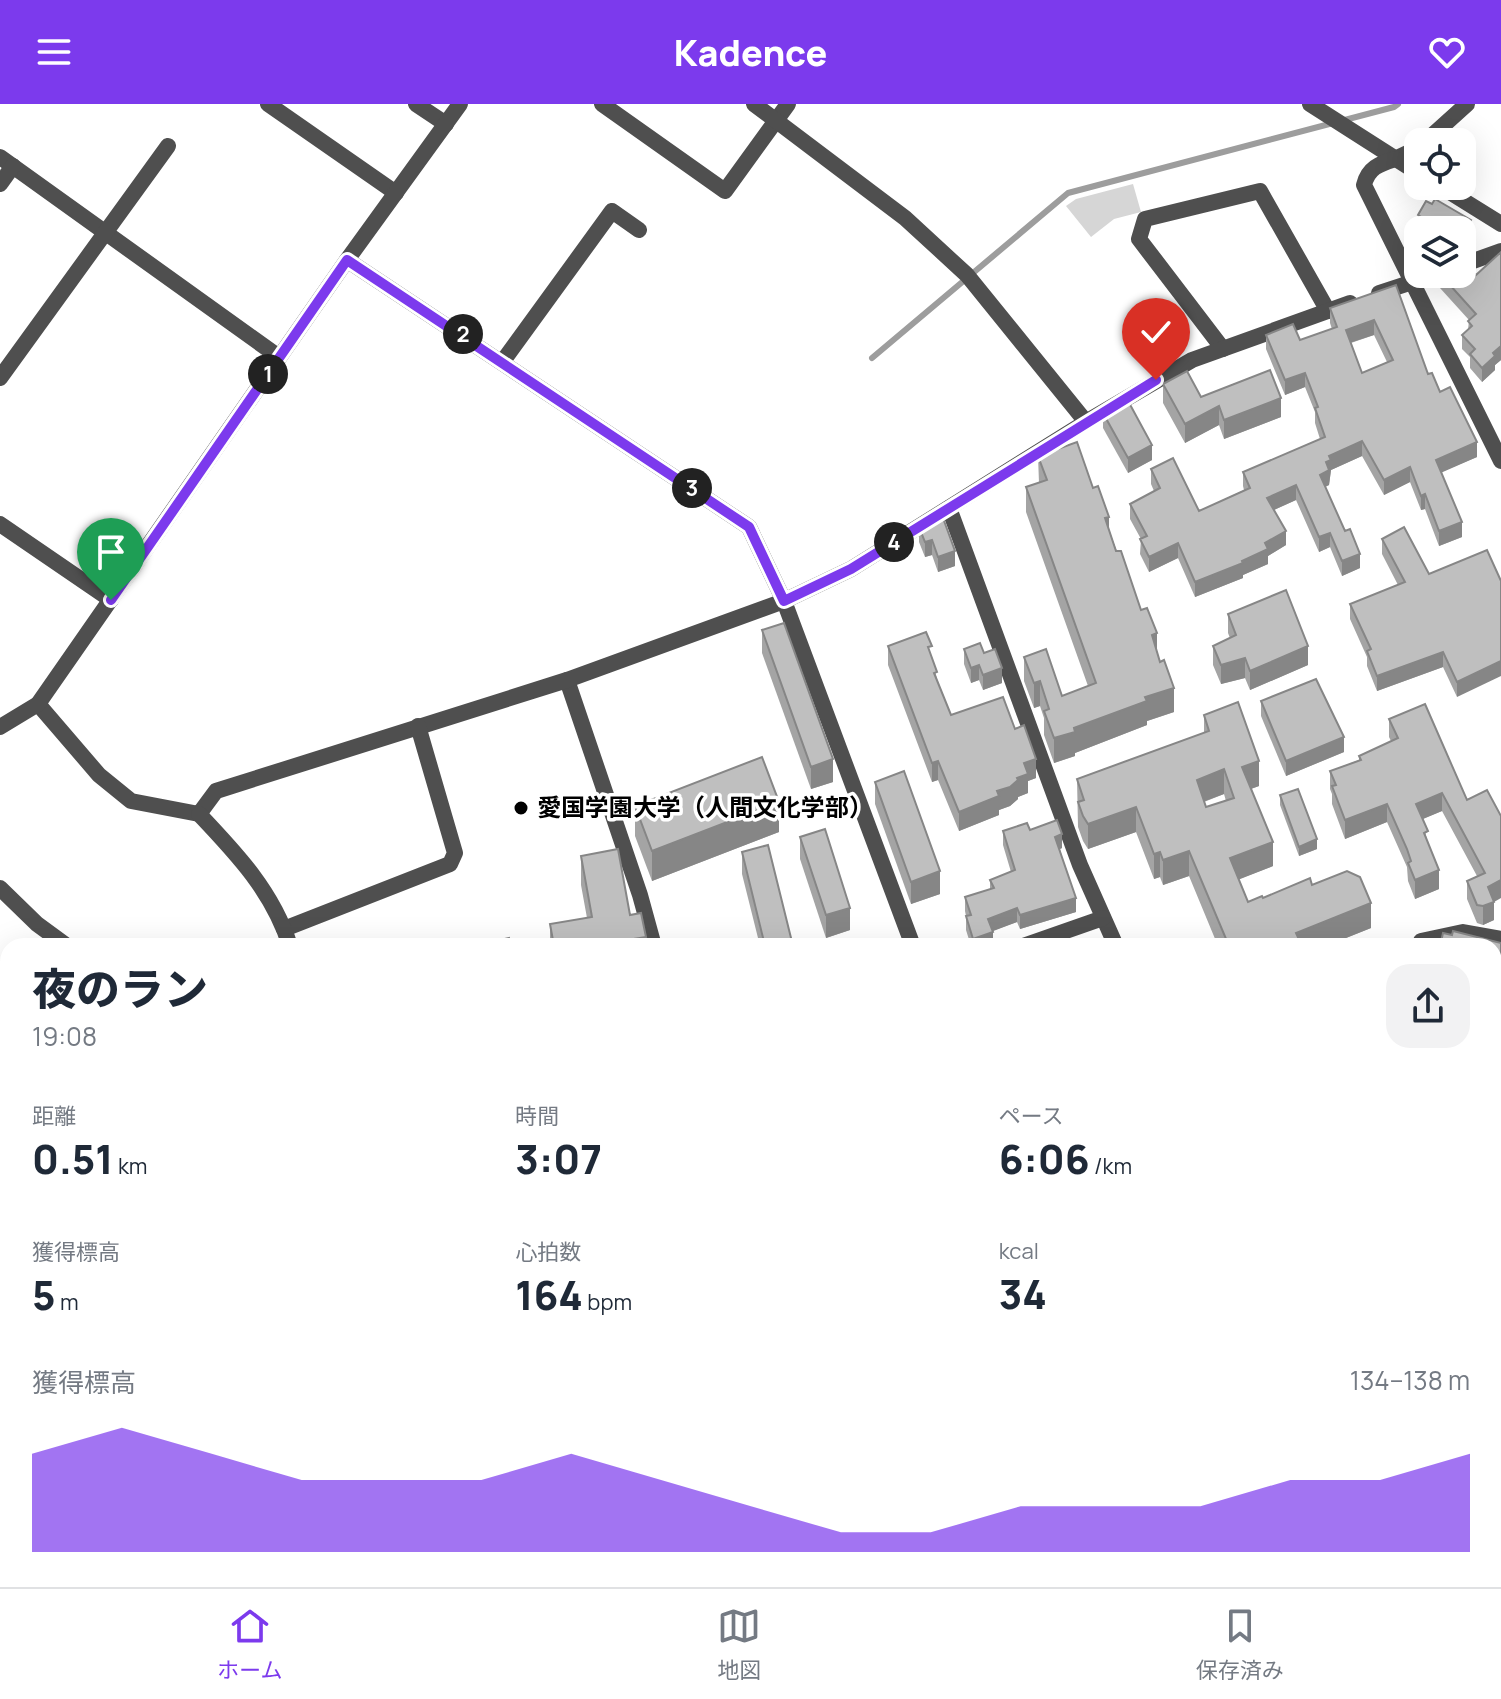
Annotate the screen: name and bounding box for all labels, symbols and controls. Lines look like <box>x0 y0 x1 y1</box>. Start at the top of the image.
text: Kadence <box>674 28 827 77</box>
icon: menu <box>32 30 76 74</box>
icon: heart <box>1425 30 1469 74</box>
map controls <box>1404 128 1476 288</box>
button: locate <box>1404 128 1476 200</box>
button: layers <box>1404 216 1476 288</box>
pin <box>1122 298 1190 380</box>
icon: check <box>1134 310 1178 354</box>
pin: 2 <box>443 314 483 354</box>
text: 2 <box>456 319 470 349</box>
pin: 1 <box>248 354 288 394</box>
text: 1 <box>263 359 273 389</box>
pin: 3 <box>672 468 712 508</box>
text: 3 <box>686 473 698 503</box>
pin <box>77 518 145 600</box>
pin: 4 <box>874 522 914 562</box>
text: 4 <box>887 527 901 557</box>
icon: arrive <box>89 530 133 574</box>
place label: 愛国学園大学（人間文化学部） <box>537 790 873 823</box>
marker: 愛国学園大学（人間文化学部） <box>512 799 530 817</box>
text: 夜のラン <box>32 958 208 1018</box>
button: share <box>1386 964 1470 1048</box>
text: 19:08 <box>32 1018 97 1054</box>
text: 距離 <box>32 1101 76 1131</box>
text: 時間 <box>515 1101 559 1131</box>
text: ペース <box>999 1101 1064 1131</box>
text: 0.51 <box>32 1131 113 1186</box>
text: 3:07 <box>515 1131 602 1186</box>
text: 6:06 <box>999 1131 1090 1186</box>
text: km <box>113 1151 147 1181</box>
text: /km <box>1090 1151 1132 1181</box>
text: kcal <box>999 1236 1039 1266</box>
text: 獲得標高 <box>32 1237 120 1267</box>
text: 心拍数 <box>515 1237 581 1267</box>
text: 34 <box>999 1266 1047 1321</box>
text: 5 <box>32 1267 56 1322</box>
text: 164 <box>515 1267 583 1322</box>
text: m <box>56 1287 79 1317</box>
text: bpm <box>583 1287 632 1317</box>
text: 134–138 m <box>1350 1362 1470 1398</box>
text: 獲得標高 <box>32 1364 136 1400</box>
tab: ホーム <box>217 1604 283 1685</box>
tab: 地図 <box>717 1604 761 1685</box>
tab: 保存済み <box>1196 1604 1284 1685</box>

